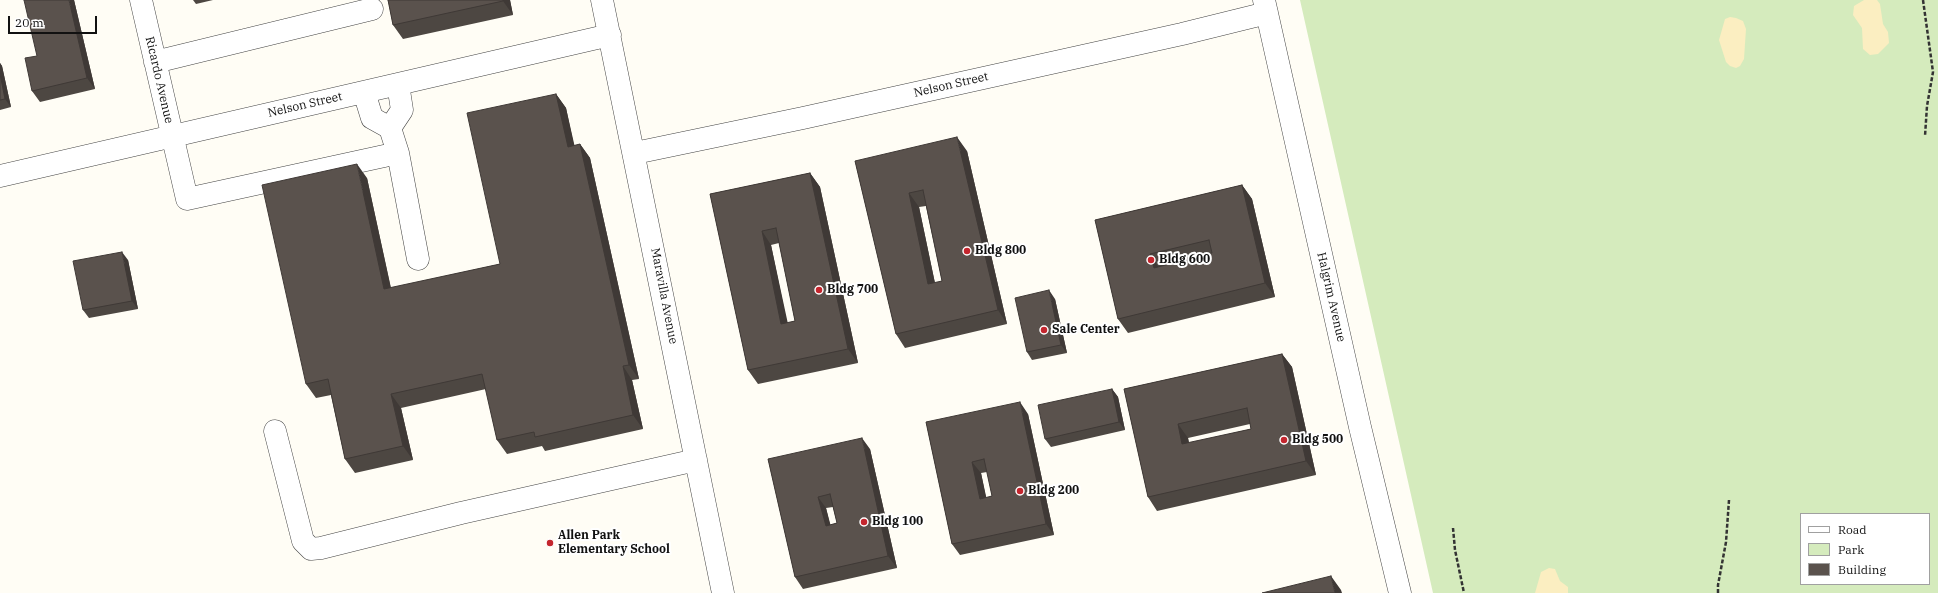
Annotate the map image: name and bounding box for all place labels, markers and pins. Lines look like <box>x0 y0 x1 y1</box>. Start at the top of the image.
place label: Bldg 800 <box>975 244 1026 258</box>
marker: Bldg 800 <box>962 246 972 256</box>
place label: Bldg 600 <box>1159 253 1210 267</box>
marker: Bldg 600 <box>1146 255 1156 265</box>
place label: Bldg 700 <box>827 283 878 297</box>
marker: Bldg 700 <box>814 285 824 295</box>
place label: Sale Center <box>1052 323 1120 337</box>
marker: Sale Center <box>1039 325 1049 335</box>
place label: Bldg 500 <box>1292 433 1343 447</box>
marker: Bldg 500 <box>1279 435 1289 445</box>
place label: Bldg 200 <box>1028 484 1079 498</box>
marker: Bldg 200 <box>1015 486 1025 496</box>
place label: Bldg 100 <box>872 515 923 529</box>
marker: Bldg 100 <box>859 517 869 527</box>
place label: Allen Park Elementary School <box>558 529 670 557</box>
marker: Allen Park Elementary School <box>545 538 555 548</box>

